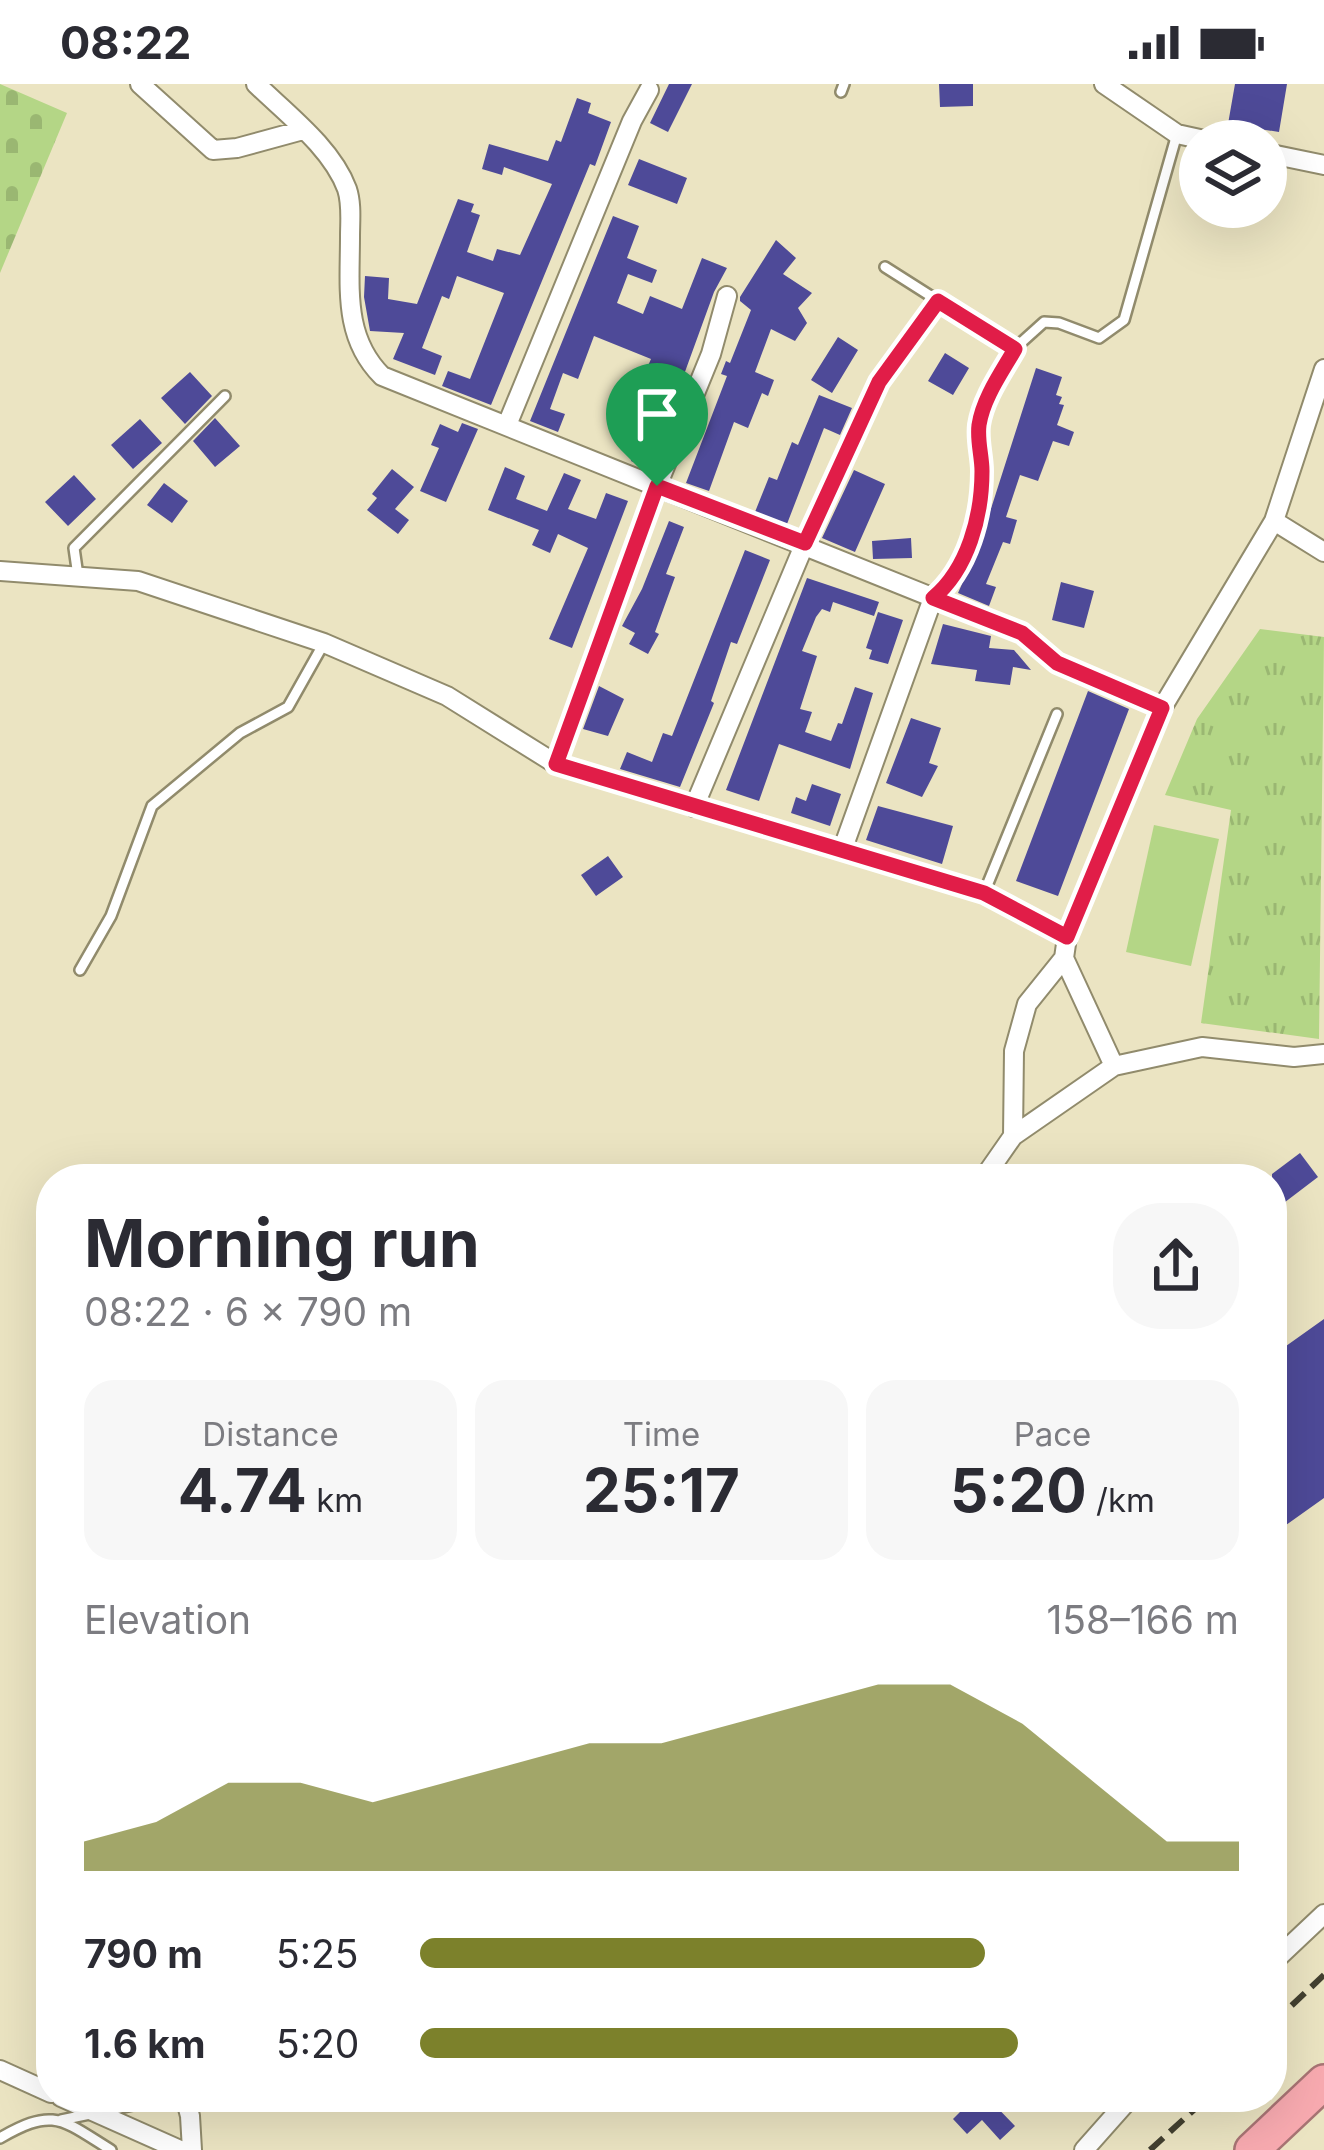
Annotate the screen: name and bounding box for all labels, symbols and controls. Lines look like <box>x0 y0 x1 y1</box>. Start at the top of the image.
text: 08:22 <box>60 15 191 70</box>
map controls <box>1179 120 1287 228</box>
button: layers <box>1179 120 1287 228</box>
pin <box>606 363 708 486</box>
icon: arrive <box>624 381 690 447</box>
text: Morning run <box>84 1203 480 1283</box>
button: share <box>1113 1203 1239 1329</box>
text: 08:22 · 6 × 790 m <box>84 1288 412 1335</box>
text: Distance <box>202 1414 339 1454</box>
text: Time <box>623 1414 700 1454</box>
text: Pace <box>1014 1414 1091 1454</box>
text: 4.74 <box>178 1454 307 1526</box>
text: 25:17 <box>583 1454 740 1526</box>
text: 5:20 <box>950 1454 1087 1526</box>
text: km <box>307 1480 363 1520</box>
text: /km <box>1087 1480 1155 1520</box>
text: Elevation <box>84 1596 251 1643</box>
text: 158–166 m <box>1046 1596 1239 1643</box>
text: 790 m <box>84 1930 203 1977</box>
text: 5:25 <box>276 1930 358 1977</box>
text: 1.6 km <box>84 2020 205 2067</box>
text: 5:20 <box>276 2020 359 2067</box>

